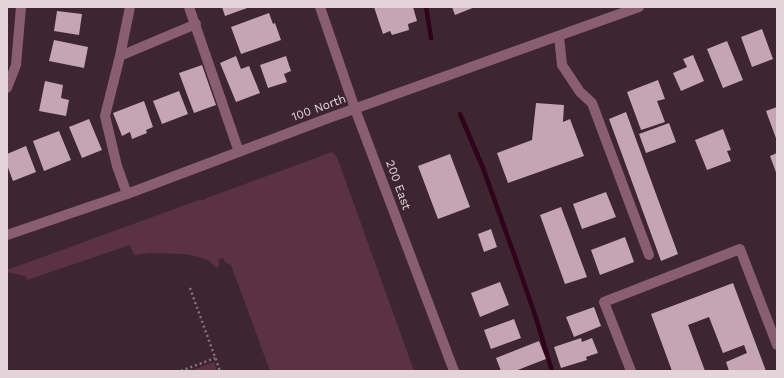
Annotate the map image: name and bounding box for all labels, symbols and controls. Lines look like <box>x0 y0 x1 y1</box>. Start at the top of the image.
street label: 100 North <box>290 92 348 124</box>
street label: 200 East <box>382 158 414 212</box>

